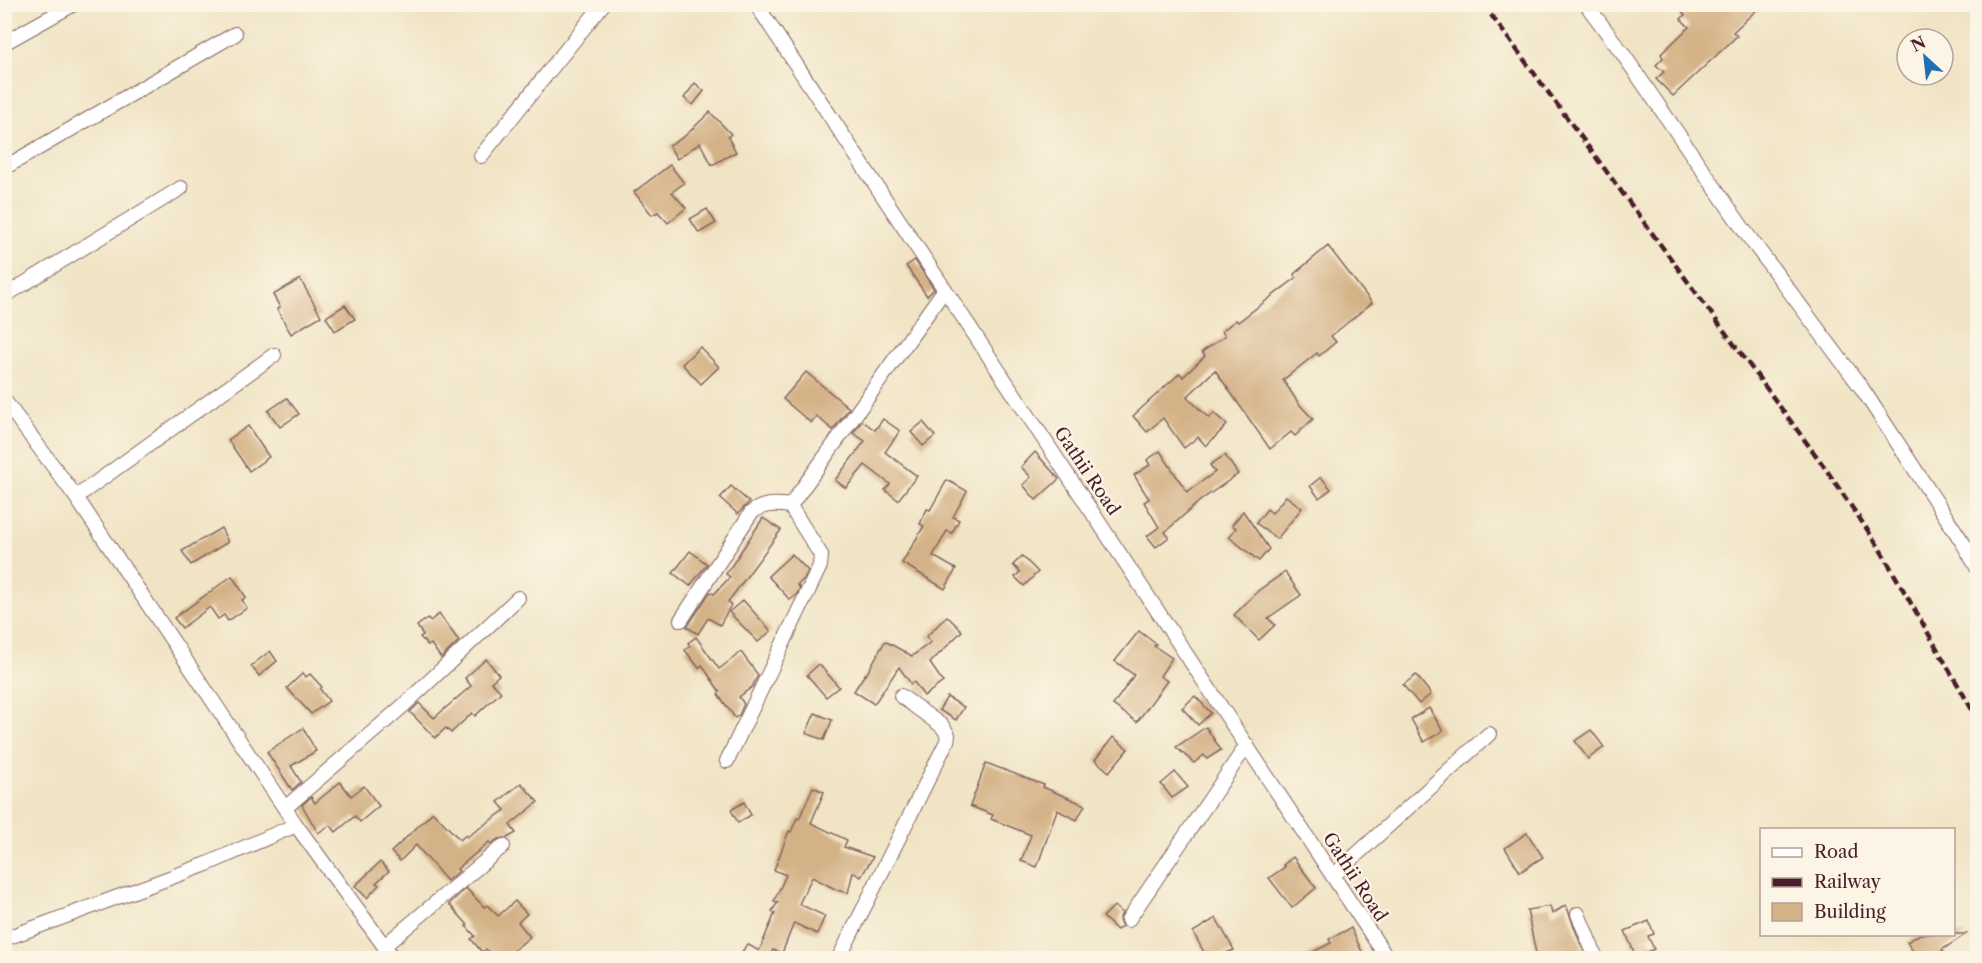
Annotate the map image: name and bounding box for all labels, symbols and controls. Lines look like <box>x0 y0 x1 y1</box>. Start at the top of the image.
north arrow <box>1895 27 1955 87</box>
text: N <box>1907 32 1929 56</box>
street label: Gathii Road <box>1049 423 1125 519</box>
street label: Gathii Road <box>1318 828 1392 926</box>
legend <box>1760 828 1955 936</box>
text: Road <box>1814 841 1859 863</box>
text: Railway <box>1814 871 1882 893</box>
text: Building <box>1814 901 1886 923</box>

